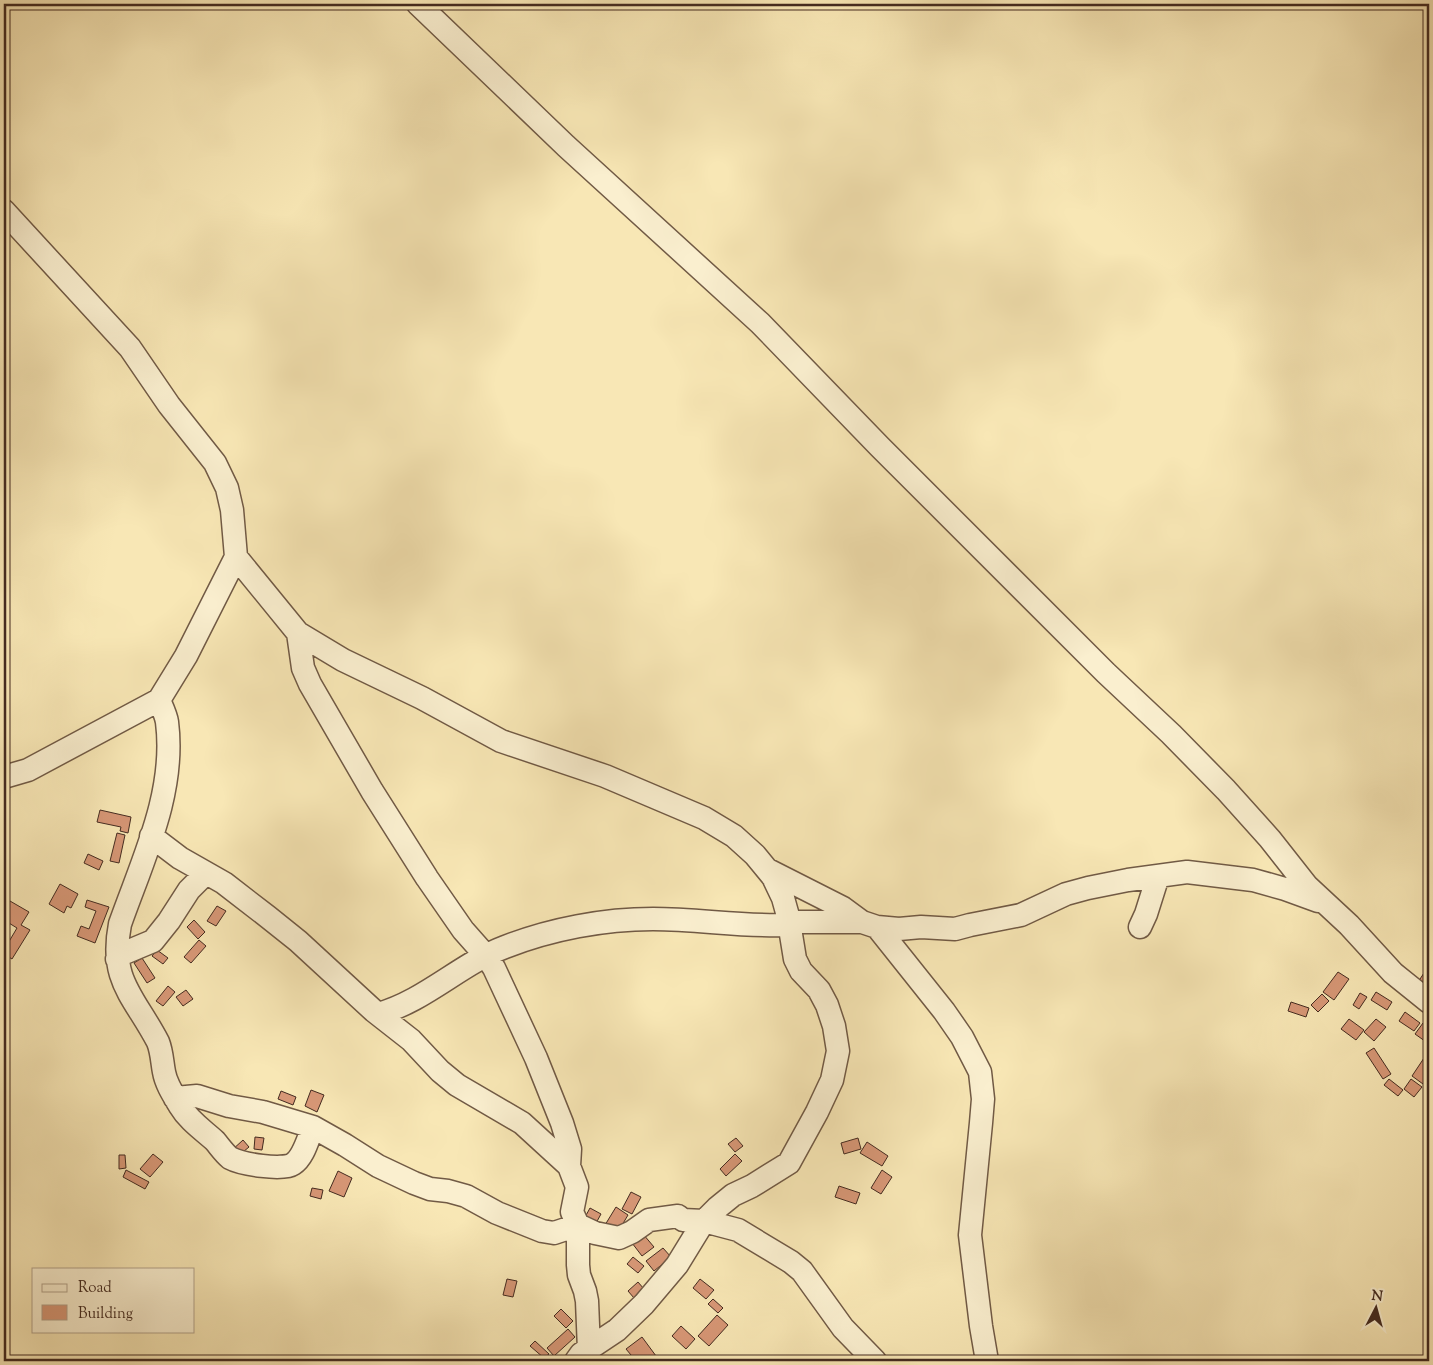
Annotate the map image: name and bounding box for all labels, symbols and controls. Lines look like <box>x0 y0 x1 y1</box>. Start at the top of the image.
legend <box>32 1268 195 1332</box>
text: Road <box>78 1278 112 1299</box>
north arrow <box>1350 1282 1400 1332</box>
text: N <box>1371 1287 1384 1308</box>
text: Building <box>78 1304 133 1325</box>

